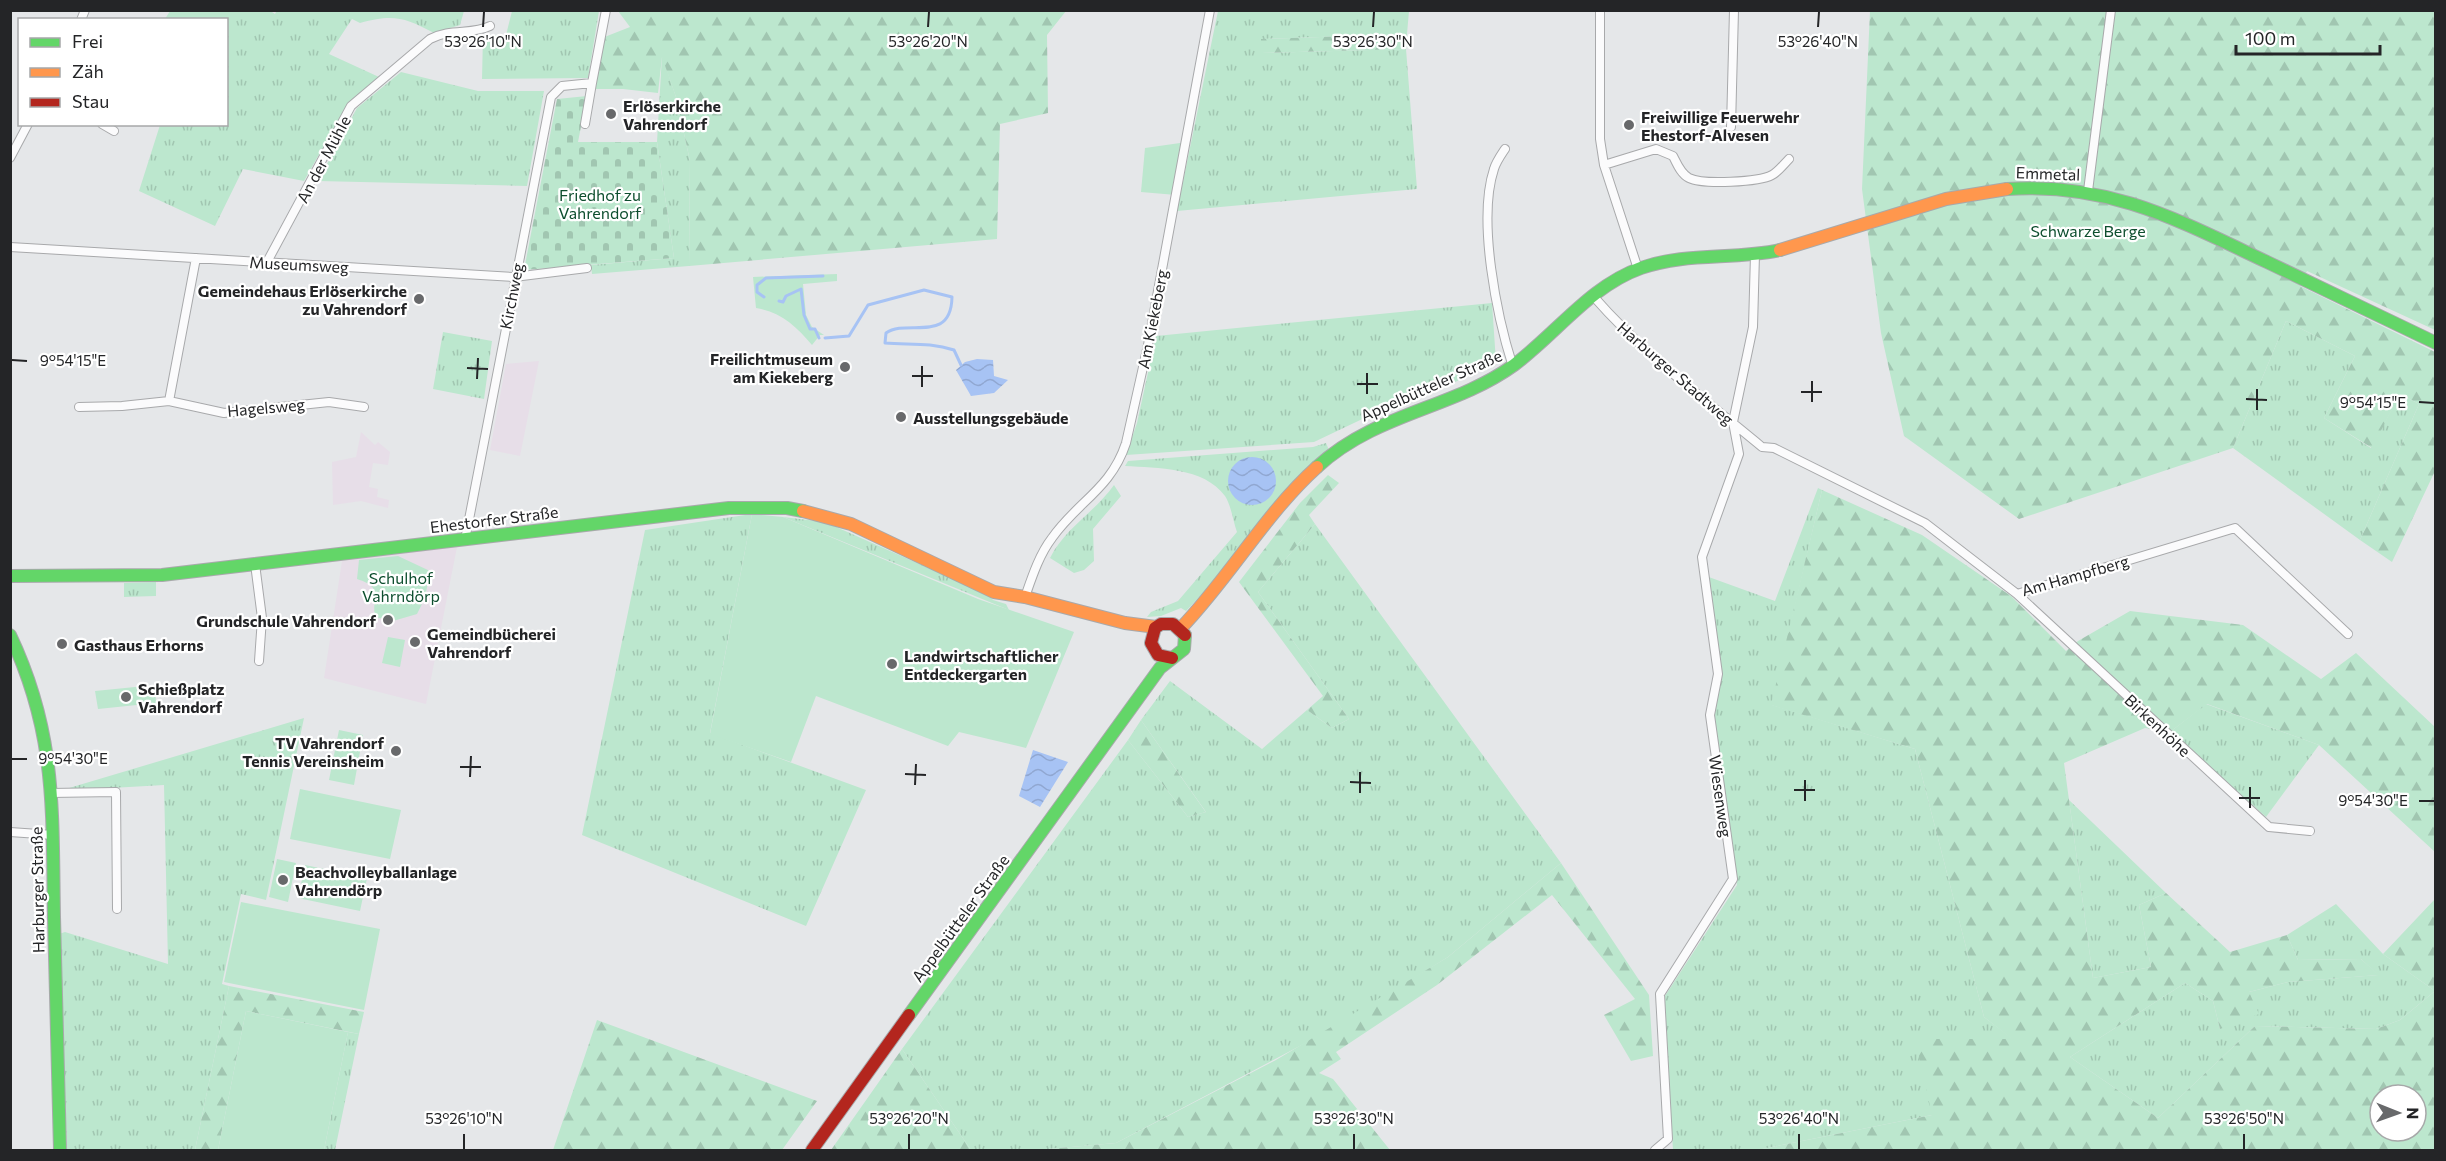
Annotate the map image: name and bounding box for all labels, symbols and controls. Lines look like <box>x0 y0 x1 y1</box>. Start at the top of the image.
legend <box>18 18 228 126</box>
scale bar <box>2236 18 2380 56</box>
text: 100 m <box>2245 27 2295 49</box>
text: Frei <box>72 30 103 52</box>
text: 53°26'10"N <box>444 32 522 50</box>
text: 53°26'20"N <box>888 32 968 50</box>
text: 53°26'30"N <box>1333 32 1413 50</box>
text: 53°26'40"N <box>1778 32 1858 50</box>
text: Zäh <box>72 60 104 82</box>
text: Stau <box>72 90 109 112</box>
place label: Erlöserkirche Vahrendorf <box>623 96 721 133</box>
marker: Erlöserkirche Vahrendorf <box>604 107 618 121</box>
place label: Freiwillige Feuerwehr Ehestorf-Alvesen <box>1641 107 1800 144</box>
street label: An der Mühle <box>292 112 354 206</box>
marker: Freiwillige Feuerwehr Ehestorf-Alvesen <box>1622 118 1636 132</box>
street label: Emmetal <box>2015 162 2081 184</box>
park label: Friedhof zu Vahrendorf <box>559 185 642 222</box>
park label: Schwarze Berge <box>2030 221 2146 240</box>
street label: Museumsweg <box>249 252 350 276</box>
street label: Kirchweg <box>495 261 527 331</box>
street label: Am Kiekeberg <box>1133 267 1171 370</box>
place label: Gemeindehaus Erlöserkirche zu Vahrendorf <box>198 281 407 318</box>
marker: Gemeindehaus Erlöserkirche zu Vahrendorf <box>412 292 426 306</box>
street label: Harburger Stadtweg <box>1614 317 1738 429</box>
street label: Appelbütteler Straße <box>1357 345 1505 425</box>
place label: Freilichtmuseum am Kiekeberg <box>710 349 833 386</box>
text: 9°54'15"E <box>40 351 106 369</box>
marker: Freilichtmuseum am Kiekeberg <box>838 360 852 374</box>
text: 9°54'15"E <box>2340 393 2406 411</box>
street label: Hagelsweg <box>226 394 306 420</box>
place label: Ausstellungsgebäude <box>913 408 1068 427</box>
marker: Ausstellungsgebäude <box>894 410 908 424</box>
street label: Ehestorfer Straße <box>429 502 559 536</box>
street label: Am Hampfberg <box>2019 550 2131 599</box>
park label: Schulhof Vahrndörp <box>362 568 440 605</box>
place label: Grundschule Vahrendorf <box>196 611 376 630</box>
marker: Grundschule Vahrendorf <box>381 613 395 627</box>
place label: Gemeindbücherei Vahrendorf <box>427 624 556 661</box>
place label: Gasthaus Erhorns <box>74 635 204 654</box>
marker: Gemeindbücherei Vahrendorf <box>408 635 422 649</box>
marker: Gasthaus Erhorns <box>55 637 69 651</box>
place label: Landwirtschaftlicher Entdeckergarten <box>904 646 1059 683</box>
marker: Landwirtschaftlicher Entdeckergarten <box>885 657 899 671</box>
place label: Schießplatz Vahrendorf <box>138 679 225 716</box>
marker: Schießplatz Vahrendorf <box>119 690 133 704</box>
street label: Birkenhöhe <box>2121 690 2195 760</box>
place label: TV Vahrendorf Tennis Vereinsheim <box>242 733 384 770</box>
marker: TV Vahrendorf Tennis Vereinsheim <box>389 744 403 758</box>
text: 9°54'30"E <box>38 749 108 767</box>
street label: Wiesenweg <box>1706 753 1736 839</box>
text: 9°54'30"E <box>2338 791 2408 809</box>
street label: Harburger Straße <box>26 827 48 953</box>
street label: Appelbütteler Straße <box>907 851 1013 985</box>
place label: Beachvolleyballanlage Vahrendörp <box>295 862 457 899</box>
marker: Beachvolleyballanlage Vahrendörp <box>276 873 290 887</box>
north arrow <box>2368 1083 2428 1143</box>
text: N <box>2404 1107 2423 1119</box>
text: 53°26'10"N <box>425 1109 503 1127</box>
text: 53°26'20"N <box>869 1109 949 1127</box>
text: 53°26'30"N <box>1314 1109 1394 1127</box>
text: 53°26'40"N <box>1759 1109 1839 1127</box>
text: 53°26'50"N <box>2204 1109 2284 1127</box>

